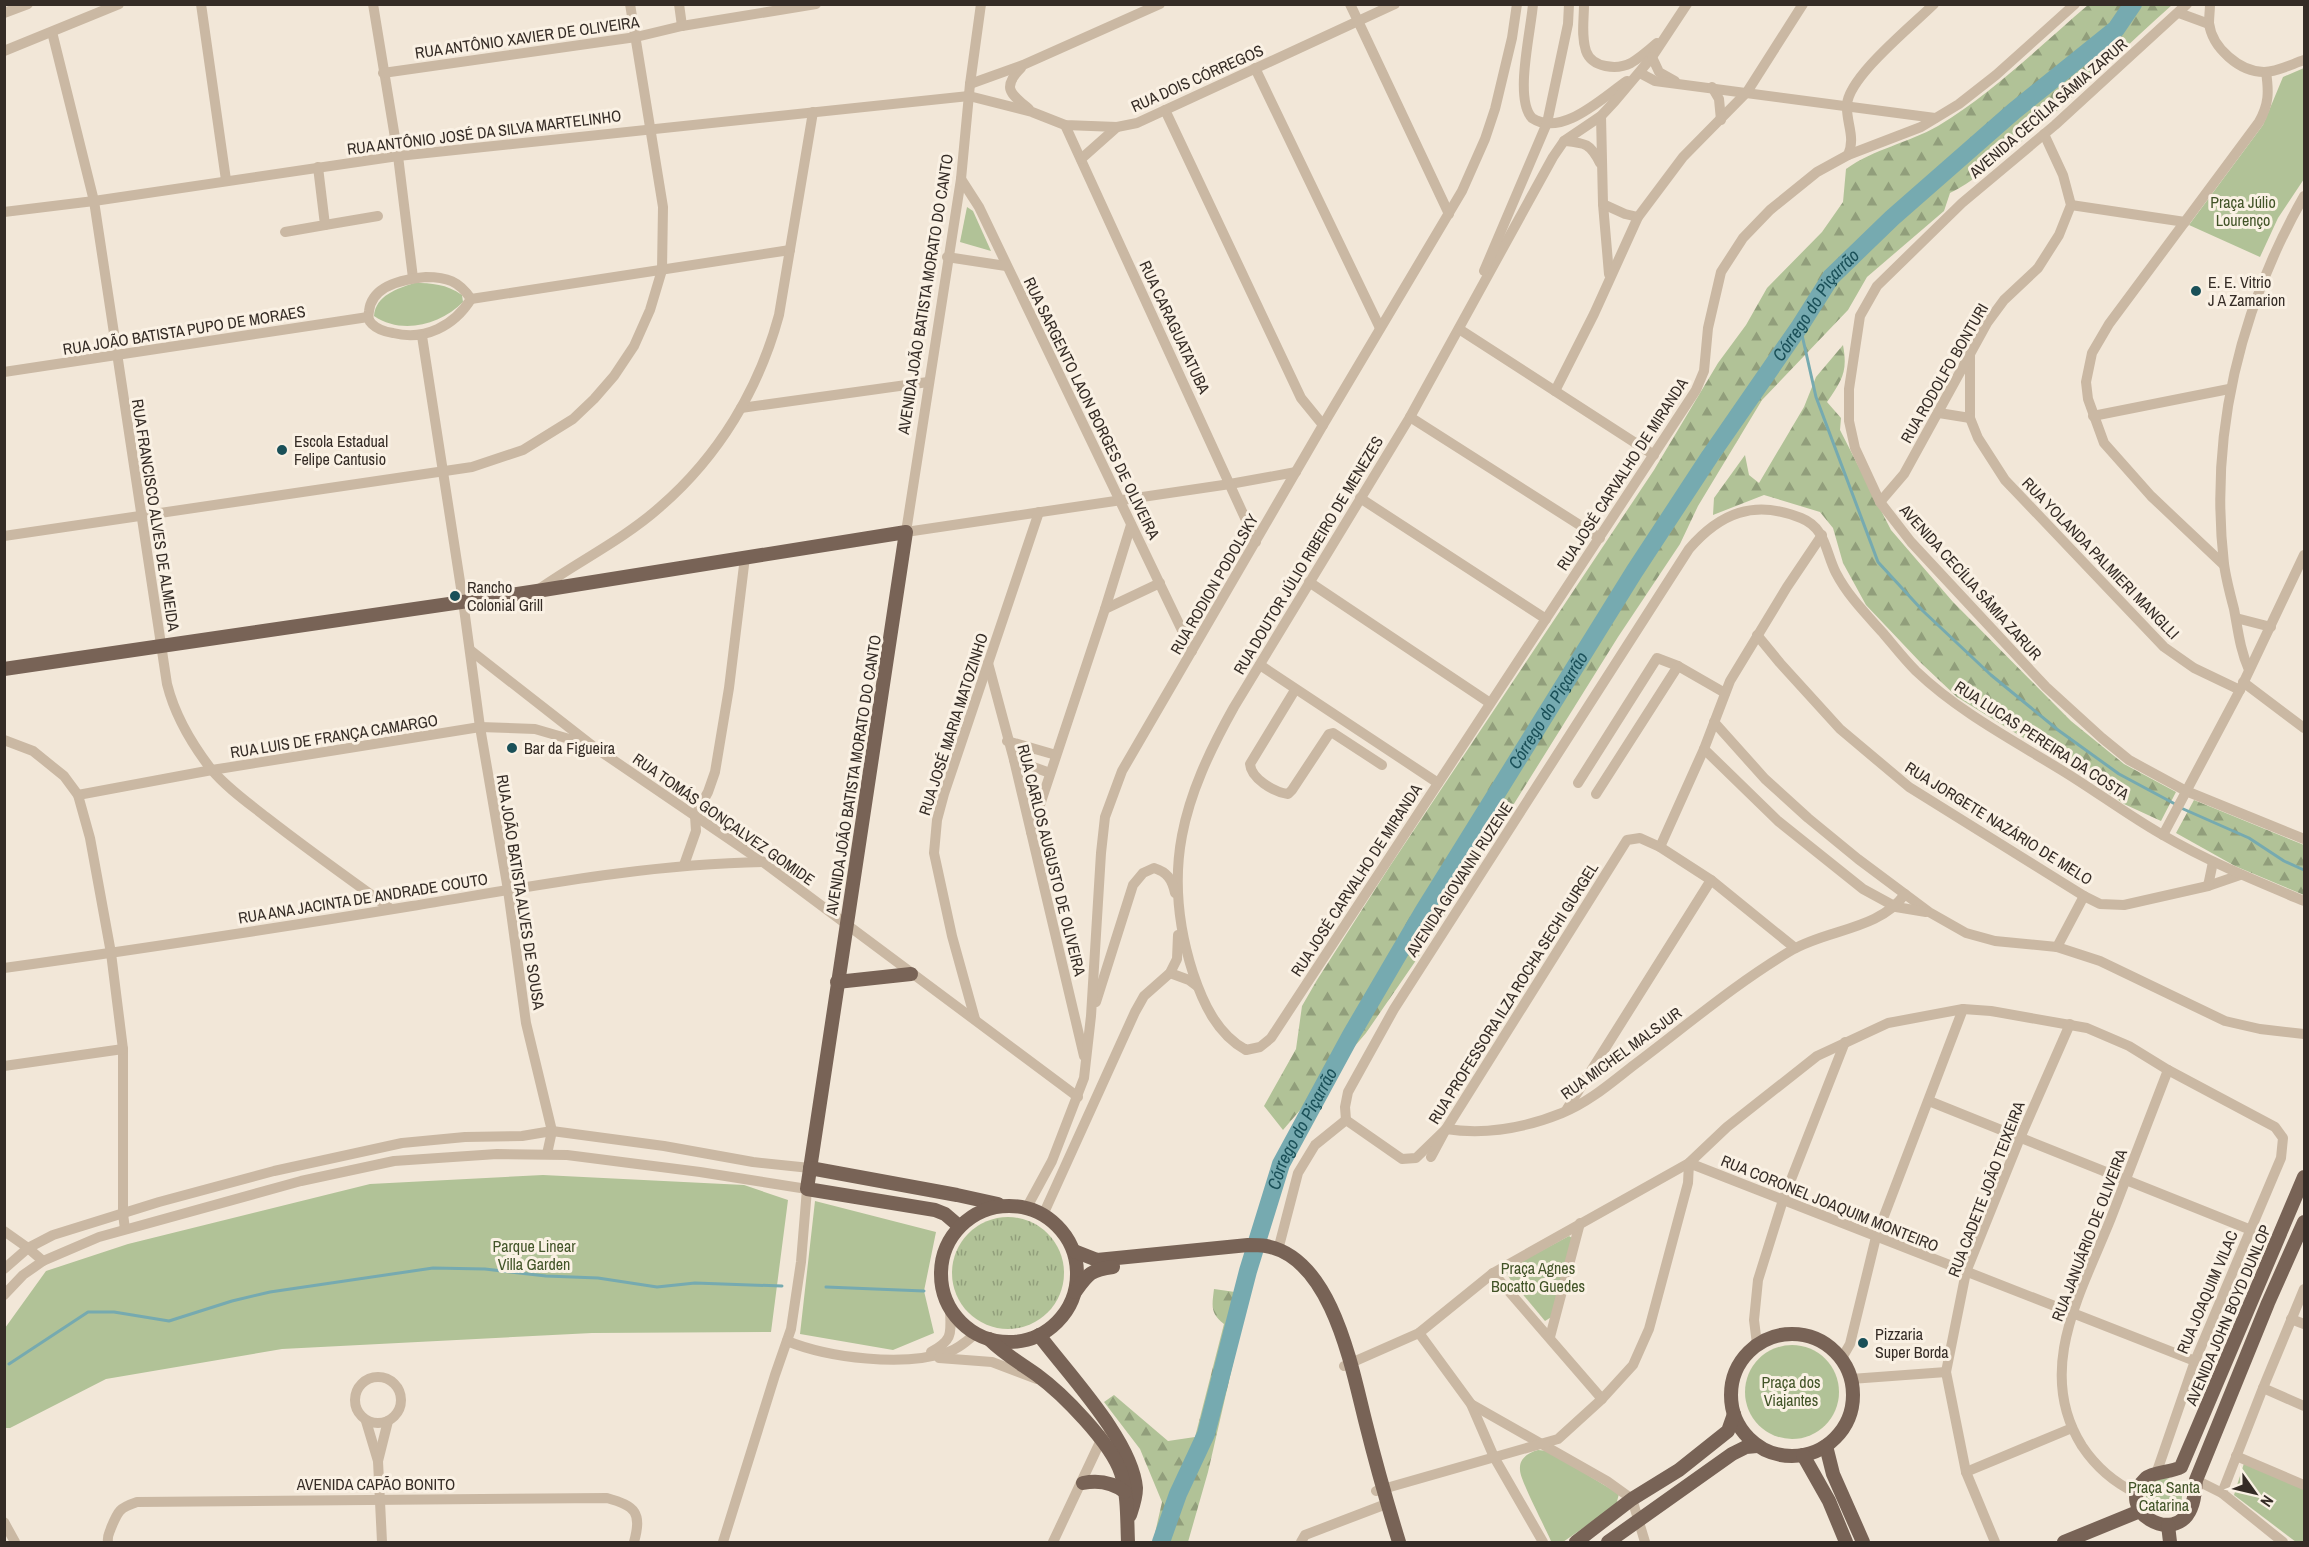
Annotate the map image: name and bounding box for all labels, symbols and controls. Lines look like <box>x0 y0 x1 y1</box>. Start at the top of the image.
street label: RUA ANTÔNIO XAVIER DE OLIVEIRA <box>413 10 641 64</box>
street label: AVENIDA CECÍLIA SÂMIA ZARUR <box>1964 33 2132 183</box>
street label: RUA DOIS CÓRREGOS <box>1127 39 1267 117</box>
street label: RUA ANTÔNIO JOSÉ DA SILVA MARTELINHO <box>346 104 622 160</box>
street label: AVENIDA JOÃO BATISTA MORATO DO CANTO <box>892 152 958 437</box>
park label: Praça Júlio Lourenço <box>2210 191 2276 231</box>
water label: Córrego do Piçarrão <box>1766 243 1865 366</box>
street label: RUA CARAGUATATUBA <box>1135 257 1216 397</box>
place label: E. E. Vitrio J A Zamarion <box>2208 271 2285 311</box>
street label: RUA SARGENTO LAON BORGES DE OLIVEIRA <box>1019 273 1165 543</box>
marker: E. E. Vitrio J A Zamarion <box>2189 284 2203 298</box>
street label: RUA RODOLFO BONTURI <box>1895 299 1993 447</box>
street label: RUA JOÃO BATISTA PUPO DE MORAES <box>61 300 307 360</box>
street label: RUA JOSÉ CARVALHO DE MIRANDA <box>1551 373 1693 575</box>
street label: RUA FRANCISCO ALVES DE ALMEIDA <box>127 397 185 633</box>
place label: Escola Estadual Felipe Cantusio <box>294 430 388 470</box>
street label: RUA DOUTOR JÚLIO RIBEIRO DE MENEZES <box>1228 431 1388 678</box>
marker: Escola Estadual Felipe Cantusio <box>275 443 289 457</box>
street label: RUA YOLANDA PALMIERI MANGLLI <box>2018 472 2184 644</box>
street label: AVENIDA CECÍLIA SÂMIA ZARUR <box>1894 499 2047 665</box>
street label: RUA RODION PODOLSKY <box>1165 509 1263 658</box>
place label: Rancho Colonial Grill <box>467 576 543 616</box>
marker: Rancho Colonial Grill <box>448 589 462 603</box>
street label: RUA JOSÉ MARIA MATOZINHO <box>913 630 993 818</box>
street label: AVENIDA JOÃO BATISTA MORATO DO CANTO <box>820 633 886 918</box>
water label: Córrego do Piçarrão <box>1502 647 1594 774</box>
street label: RUA LUCAS PEREIRA DA COSTA <box>1950 675 2134 805</box>
street label: RUA LUIS DE FRANÇA CAMARGO <box>229 709 439 763</box>
place label: Bar da Figueira <box>524 737 616 759</box>
marker: Bar da Figueira <box>505 741 519 755</box>
street label: RUA CARLOS AUGUSTO DE OLIVEIRA <box>1013 742 1092 978</box>
street label: RUA TOMÁS GONÇALVEZ GOMIDE <box>629 748 819 890</box>
street label: RUA JORGETE NAZÁRIO DE MELO <box>1901 756 2097 890</box>
street label: RUA JOÃO BATISTA ALVES DE SOUSA <box>492 773 551 1011</box>
street label: RUA JOSÉ CARVALHO DE MIRANDA <box>1285 779 1427 981</box>
street label: AVENIDA GIOVANNI RUZENE <box>1400 797 1517 961</box>
street label: RUA PROFESSORA ILZA ROCHA SECHI GURGEL <box>1423 857 1603 1128</box>
street label: RUA ANA JACINTA DE ANDRADE COUTO <box>237 867 489 929</box>
street label: RUA MICHEL MALSJUR <box>1556 1001 1686 1104</box>
water label: Córrego do Piçarrão <box>1261 1063 1343 1193</box>
street label: RUA CADETE JOÃO TEIXEIRA <box>1942 1098 2030 1280</box>
street label: RUA JANUÁRIO DE OLIVEIRA <box>2046 1145 2132 1324</box>
street label: RUA CORONEL JOAQUIM MONTEIRO <box>1718 1149 1942 1257</box>
street label: AVENIDA JOHN BOYD DUNLOP <box>2179 1221 2276 1410</box>
street label: RUA JOAQUIM VILAC <box>2171 1227 2243 1357</box>
park label: Parque Linear Villa Garden <box>492 1235 576 1275</box>
park label: Praça Agnes Bocatto Guedes <box>1491 1257 1585 1297</box>
place label: Pizzaria Super Borda <box>1875 1323 1949 1363</box>
marker: Pizzaria Super Borda <box>1856 1336 1870 1350</box>
park label: Praça dos Viajantes <box>1761 1371 1821 1411</box>
north arrow <box>2225 1463 2285 1523</box>
street label: AVENIDA CAPÃO BONITO <box>296 1473 455 1495</box>
park label: Praça Santa Catarina <box>2128 1476 2201 1516</box>
text: N <box>2256 1491 2279 1511</box>

